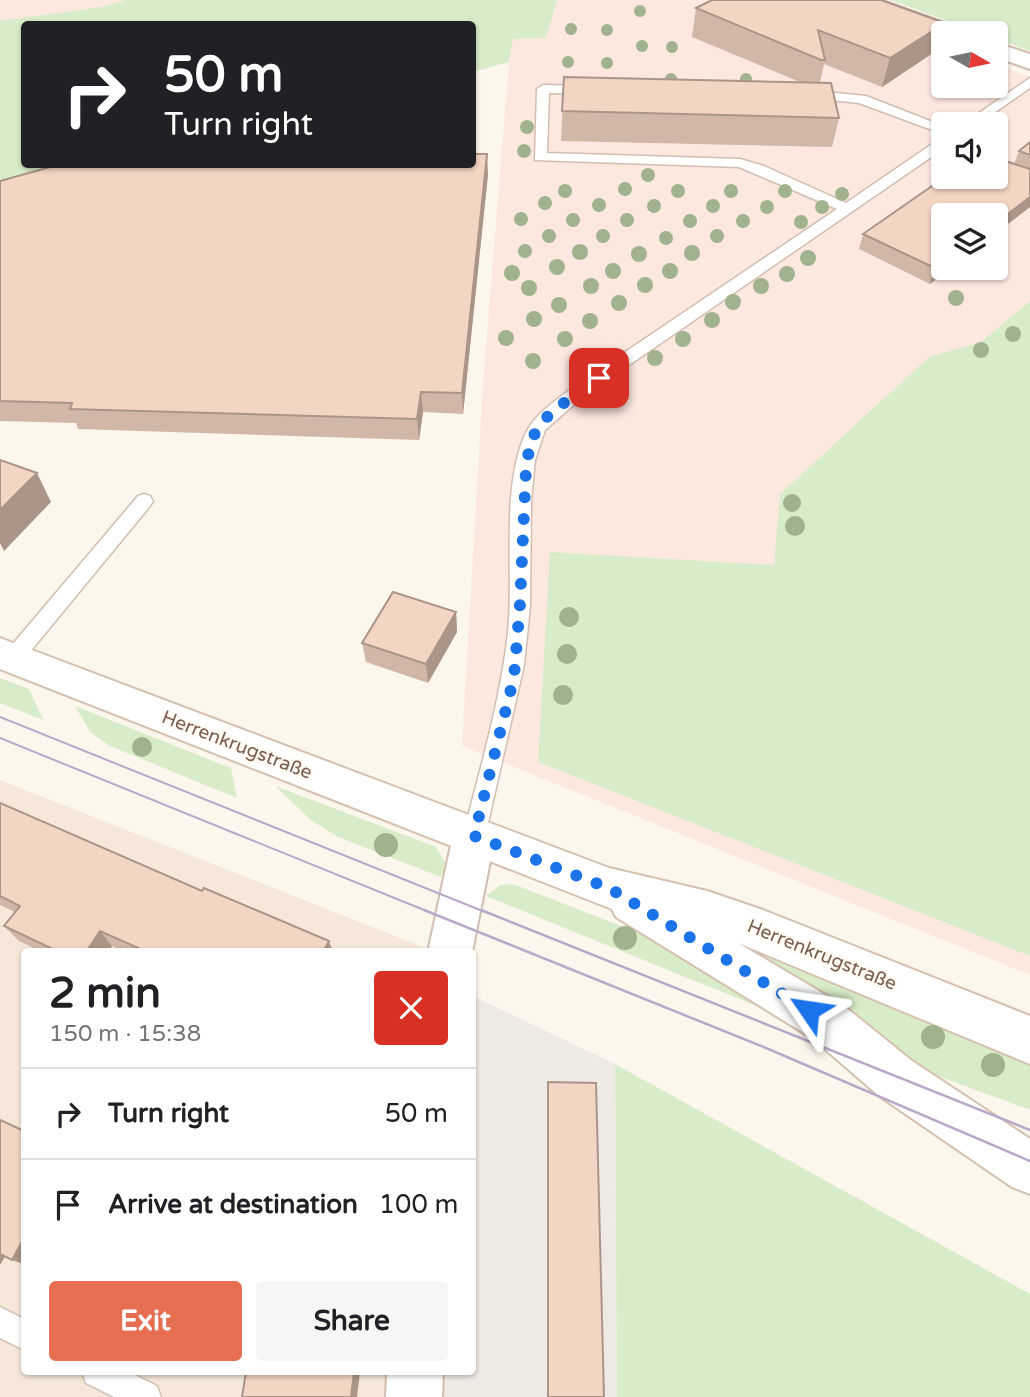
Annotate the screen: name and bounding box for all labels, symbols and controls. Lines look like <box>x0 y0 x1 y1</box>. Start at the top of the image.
north arrow <box>931 21 1008 98</box>
map controls <box>931 21 1008 280</box>
text: 50 m <box>164 46 283 105</box>
icon: right <box>49 49 140 140</box>
text: Turn right <box>164 106 313 144</box>
button: sound <box>931 112 1008 189</box>
button: layers <box>931 203 1008 280</box>
pin <box>569 348 629 408</box>
icon: arrive <box>580 359 618 397</box>
street label: Herrenkrugstraße <box>159 706 315 784</box>
street label: Herrenkrugstraße <box>744 915 900 995</box>
text: 2 min <box>49 968 161 1019</box>
button: close <box>374 971 448 1045</box>
position arrow <box>772 973 846 1047</box>
text: 150 m · 15:38 <box>49 1020 201 1048</box>
icon: right <box>49 1095 87 1133</box>
text: Turn right <box>108 1098 229 1129</box>
text: 50 m <box>385 1098 448 1129</box>
icon: arrive <box>49 1186 87 1224</box>
text: Arrive at destination <box>108 1189 358 1220</box>
text: 100 m <box>379 1189 458 1220</box>
button: Exit <box>49 1281 242 1361</box>
button: Share <box>256 1281 448 1361</box>

